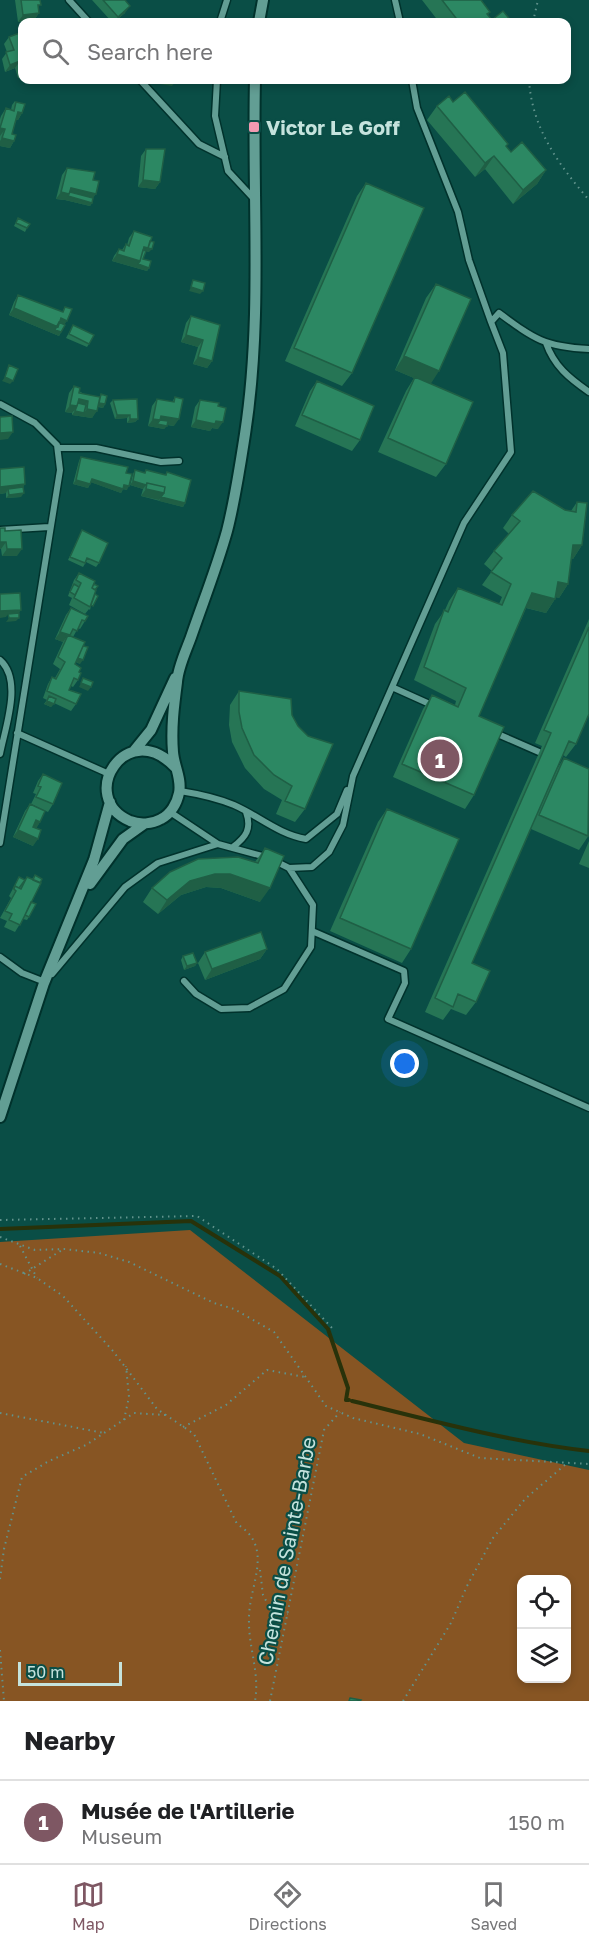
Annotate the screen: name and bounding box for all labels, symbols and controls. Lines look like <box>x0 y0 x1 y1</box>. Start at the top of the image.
search box <box>18 18 571 84</box>
icon: search <box>39 35 72 68</box>
text: Search here <box>87 38 213 65</box>
place label: Victor Le Goff <box>266 115 400 139</box>
marker: Victor Le Goff <box>247 120 261 134</box>
pin: 1 <box>420 736 460 782</box>
your location <box>390 1049 419 1078</box>
street label: Chemin de Sainte-Barbe <box>252 1435 320 1667</box>
map controls <box>517 1575 571 1683</box>
button: locate <box>517 1575 571 1629</box>
button: layers <box>517 1629 571 1683</box>
scale bar <box>18 1659 122 1686</box>
text: 50 m <box>27 1662 64 1682</box>
text: Nearby <box>24 1725 115 1756</box>
text: Musée de l'Artillerie <box>81 1797 295 1824</box>
text: 1 <box>38 1810 49 1834</box>
text: 150 m <box>509 1810 565 1834</box>
text: Museum <box>81 1824 162 1848</box>
tab: Map <box>72 1878 105 1934</box>
tab: Directions <box>249 1878 327 1934</box>
tab: Saved <box>470 1878 517 1934</box>

